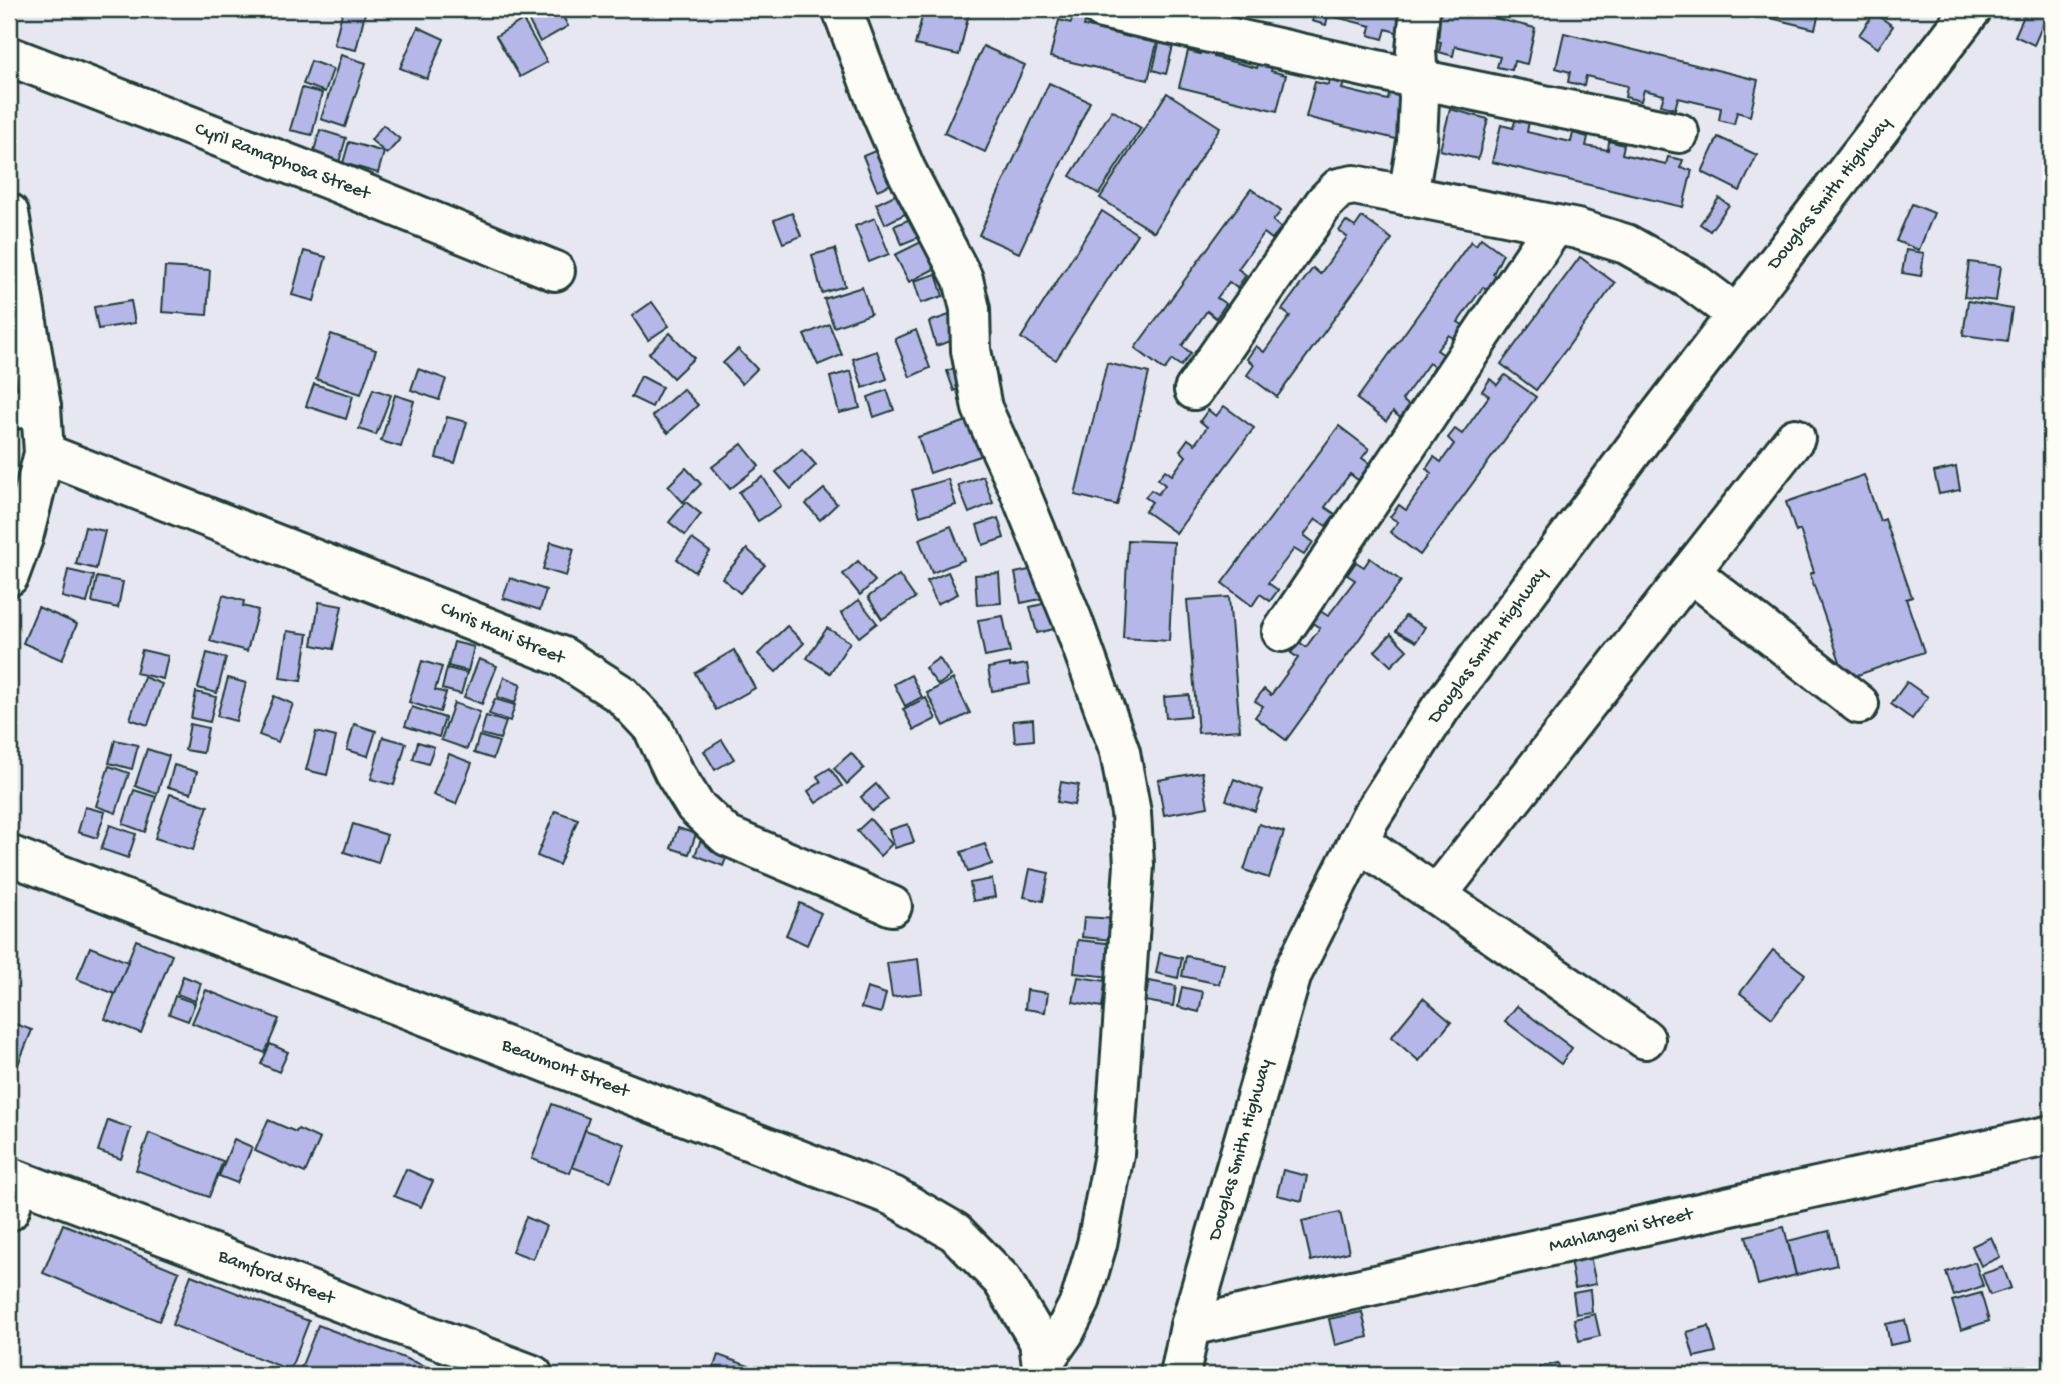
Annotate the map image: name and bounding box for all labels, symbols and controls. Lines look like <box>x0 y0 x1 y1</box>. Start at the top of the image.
street label: Douglas Smith Highway <box>1762 112 1897 277</box>
street label: Cyril Ramaphosa Street <box>191 118 375 207</box>
street label: Douglas Smith Highway <box>1422 563 1553 730</box>
street label: Chris Hani Street <box>437 598 570 671</box>
street label: Beaumont Street <box>497 1034 634 1105</box>
street label: Douglas Smith Highway <box>1204 1056 1278 1245</box>
street label: Mahlangeni Street <box>1547 1203 1697 1259</box>
street label: Bamford Street <box>214 1245 339 1311</box>

